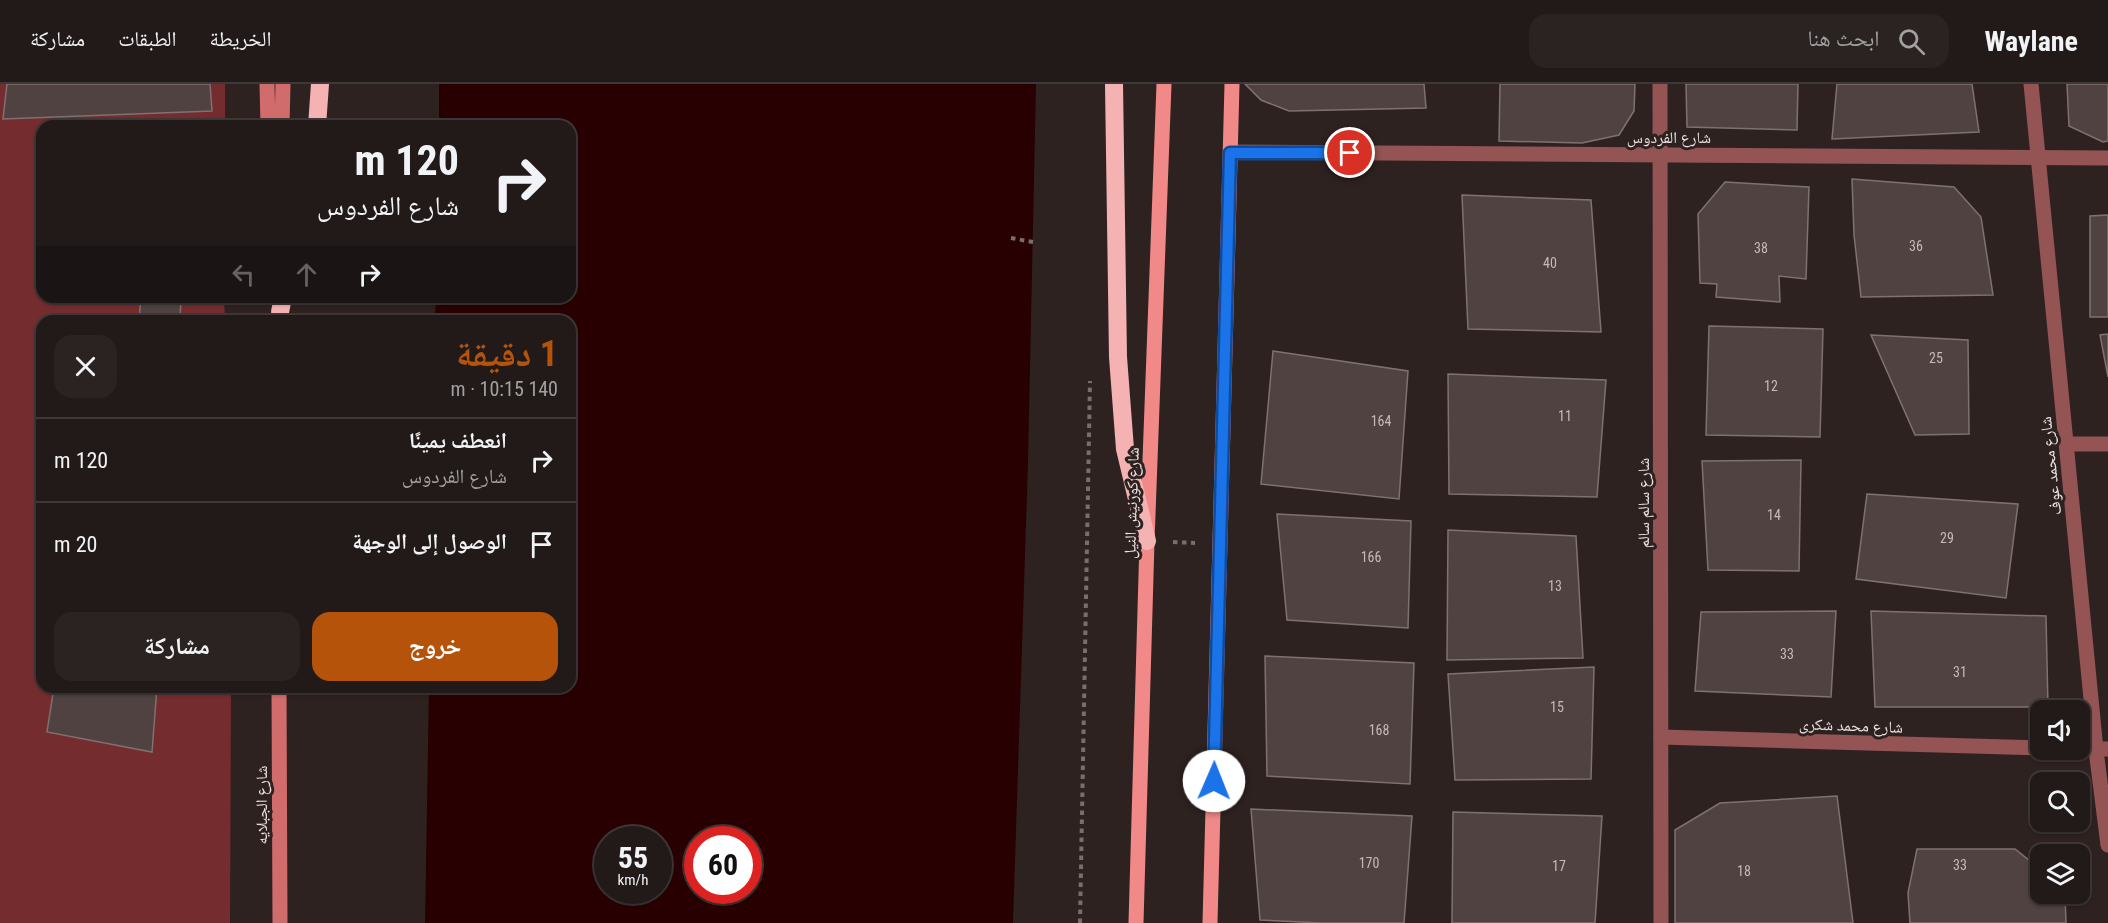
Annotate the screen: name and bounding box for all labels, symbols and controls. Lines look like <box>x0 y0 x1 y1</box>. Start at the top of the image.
search box <box>1529 14 1949 68</box>
icon: search <box>1895 25 1928 58</box>
text: Waylane <box>1985 25 2078 58</box>
text: ابحث هنا <box>1807 26 1880 51</box>
text: مشاركة <box>30 27 85 51</box>
text: الطبقات <box>118 27 177 51</box>
text: الخريطة <box>210 27 271 51</box>
pin <box>1324 127 1375 178</box>
street label: شارع الفردوس <box>1627 128 1711 148</box>
text: 120 m <box>354 136 459 185</box>
icon: arrive <box>1333 136 1366 169</box>
icon: right <box>480 144 558 222</box>
text: شارع الفردوس <box>317 190 459 222</box>
house number: 36 <box>1909 238 1923 254</box>
house number: 38 <box>1754 240 1768 256</box>
house number: 40 <box>1543 255 1557 271</box>
icon: left <box>227 258 260 291</box>
icon: ahead <box>290 258 323 291</box>
icon: right <box>353 258 386 291</box>
text: 1 دقيقة <box>456 333 558 375</box>
button: close <box>54 335 117 398</box>
house number: 25 <box>1929 350 1943 366</box>
text: 140 m · 10:15 <box>451 377 558 401</box>
house number: 12 <box>1764 378 1778 394</box>
house number: 11 <box>1558 408 1572 424</box>
house number: 164 <box>1371 413 1391 429</box>
street label: شارع محمد عوف <box>2036 416 2066 516</box>
text: انعطف يمينًا <box>409 428 507 453</box>
icon: right <box>525 444 558 477</box>
street label: شارع كورنيش النيل <box>1120 447 1144 559</box>
text: 120 m <box>54 448 108 473</box>
street label: شارع سالم سالم <box>1634 458 1654 548</box>
text: شارع الفردوس <box>402 464 507 488</box>
house number: 14 <box>1767 507 1781 523</box>
icon: arrive <box>525 528 558 561</box>
text: الوصول إلى الوجهة <box>352 529 507 554</box>
house number: 29 <box>1940 530 1954 546</box>
text: 20 m <box>54 532 97 557</box>
house number: 166 <box>1361 549 1381 565</box>
house number: 13 <box>1548 578 1562 594</box>
button: مشاركة <box>54 612 300 681</box>
button: خروج <box>312 612 558 681</box>
house number: 33 <box>1780 646 1794 662</box>
house number: 31 <box>1953 664 1967 680</box>
house number: 15 <box>1550 699 1564 715</box>
map controls <box>2030 700 2090 904</box>
button: sound <box>2030 700 2090 760</box>
street label: شارع محمد شكرى <box>1799 714 1903 738</box>
house number: 168 <box>1369 722 1389 738</box>
position arrow <box>1182 749 1246 813</box>
street label: شارع الجبلايه <box>252 765 272 845</box>
button: search <box>2030 772 2090 832</box>
speed limit sign: 60 <box>684 826 762 904</box>
text: 55 <box>618 840 648 875</box>
button: layers <box>2030 844 2090 904</box>
house number: 170 <box>1359 855 1379 871</box>
house number: 33 <box>1953 857 1967 873</box>
house number: 17 <box>1552 858 1566 874</box>
house number: 18 <box>1737 863 1751 879</box>
text: km/h <box>618 871 648 889</box>

